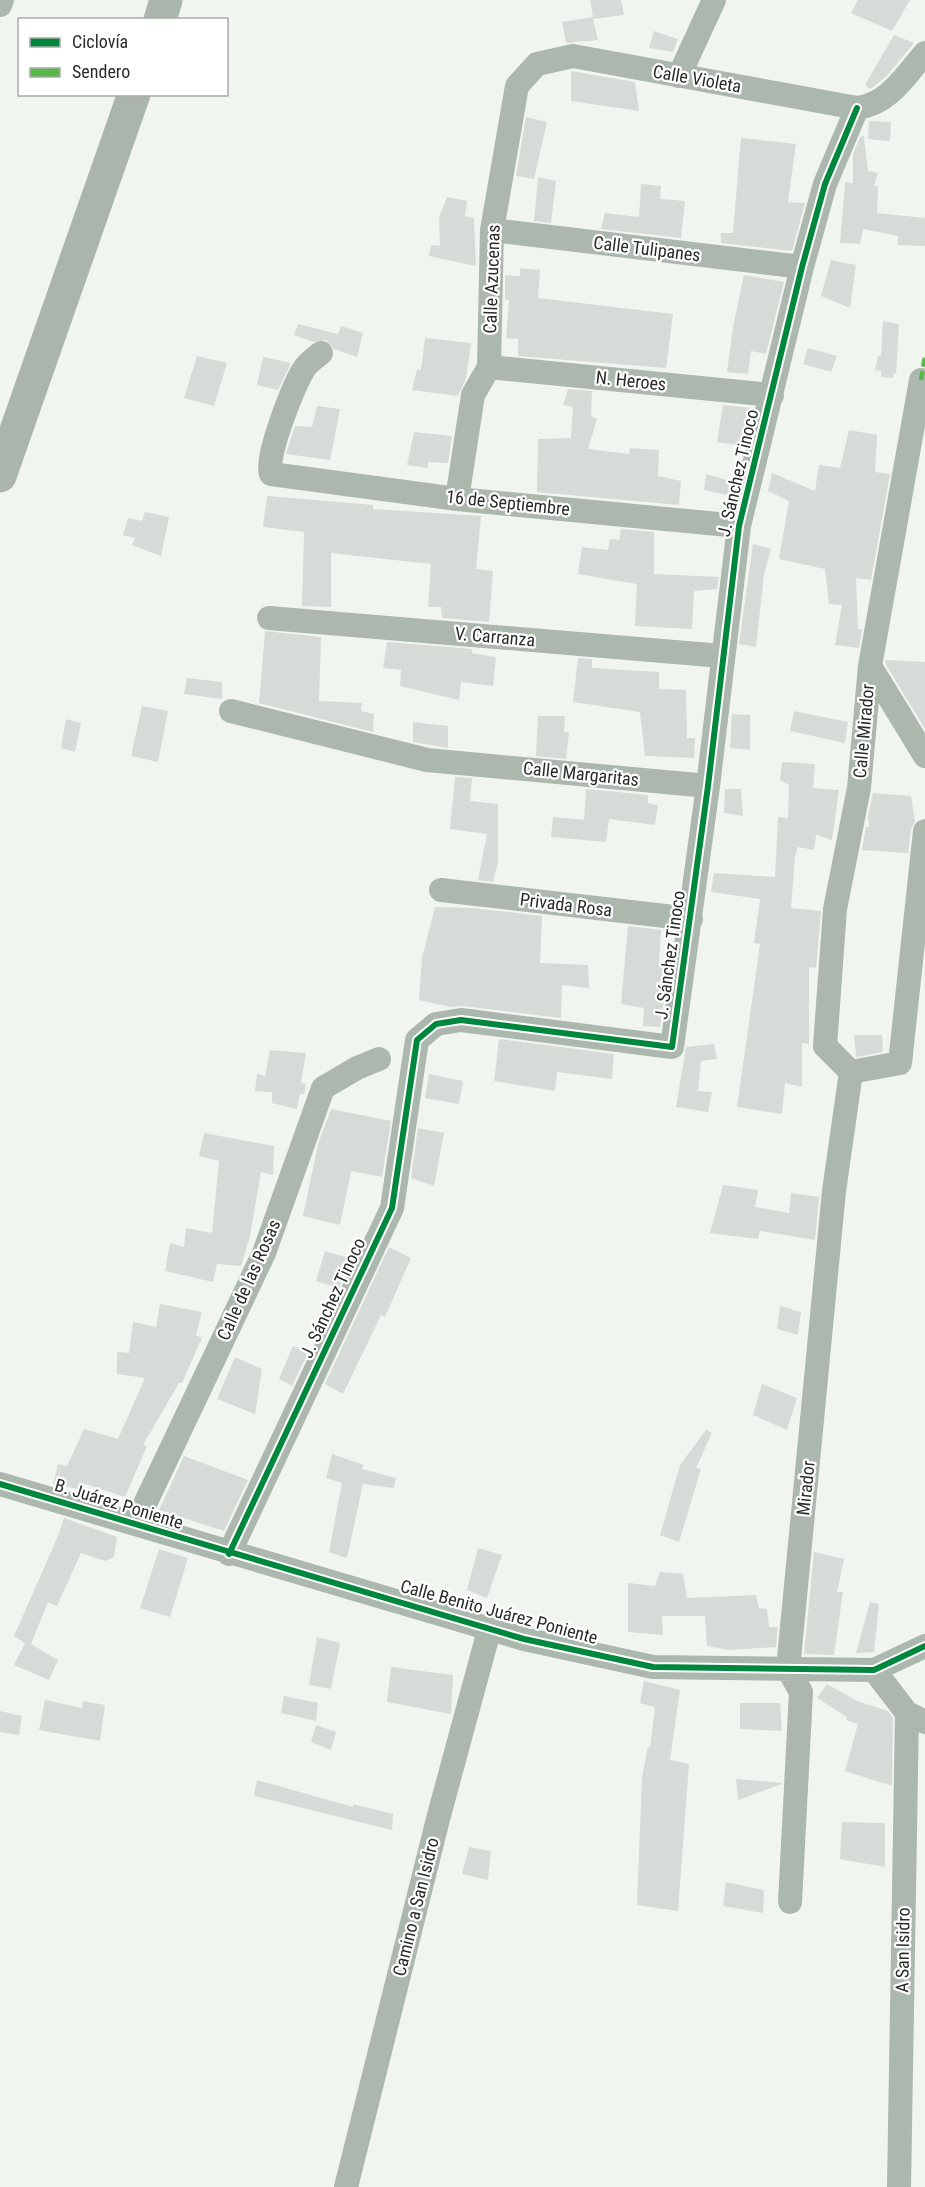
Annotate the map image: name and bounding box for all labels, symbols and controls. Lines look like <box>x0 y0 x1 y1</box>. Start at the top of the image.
legend <box>18 18 228 96</box>
text: Ciclovía <box>72 31 128 52</box>
street label: Calle Violeta <box>651 60 743 97</box>
text: Sendero <box>72 61 130 82</box>
street label: Calle Azucenas <box>479 224 504 334</box>
street label: Calle Tulipanes <box>592 232 702 265</box>
street label: N. Heroes <box>595 366 667 395</box>
street label: J. Sánchez Tinoco <box>713 407 762 539</box>
street label: 16 de Septiembre <box>445 486 571 519</box>
street label: V. Carranza <box>454 623 536 650</box>
street label: Calle Mirador <box>849 682 878 779</box>
street label: Calle Margaritas <box>522 757 640 790</box>
street label: Privada Rosa <box>519 888 613 921</box>
street label: J. Sánchez Tinoco <box>650 889 689 1021</box>
street label: Calle de las Rosas <box>213 1216 285 1343</box>
street label: J. Sánchez Tinoco <box>296 1234 370 1361</box>
street label: Mirador <box>792 1459 819 1516</box>
street label: B. Juárez Poniente <box>52 1474 186 1533</box>
street label: Calle Benito Juárez Poniente <box>398 1575 600 1648</box>
street label: Camino a San Isidro <box>388 1835 443 1978</box>
street label: A San Isidro <box>891 1907 914 1993</box>

